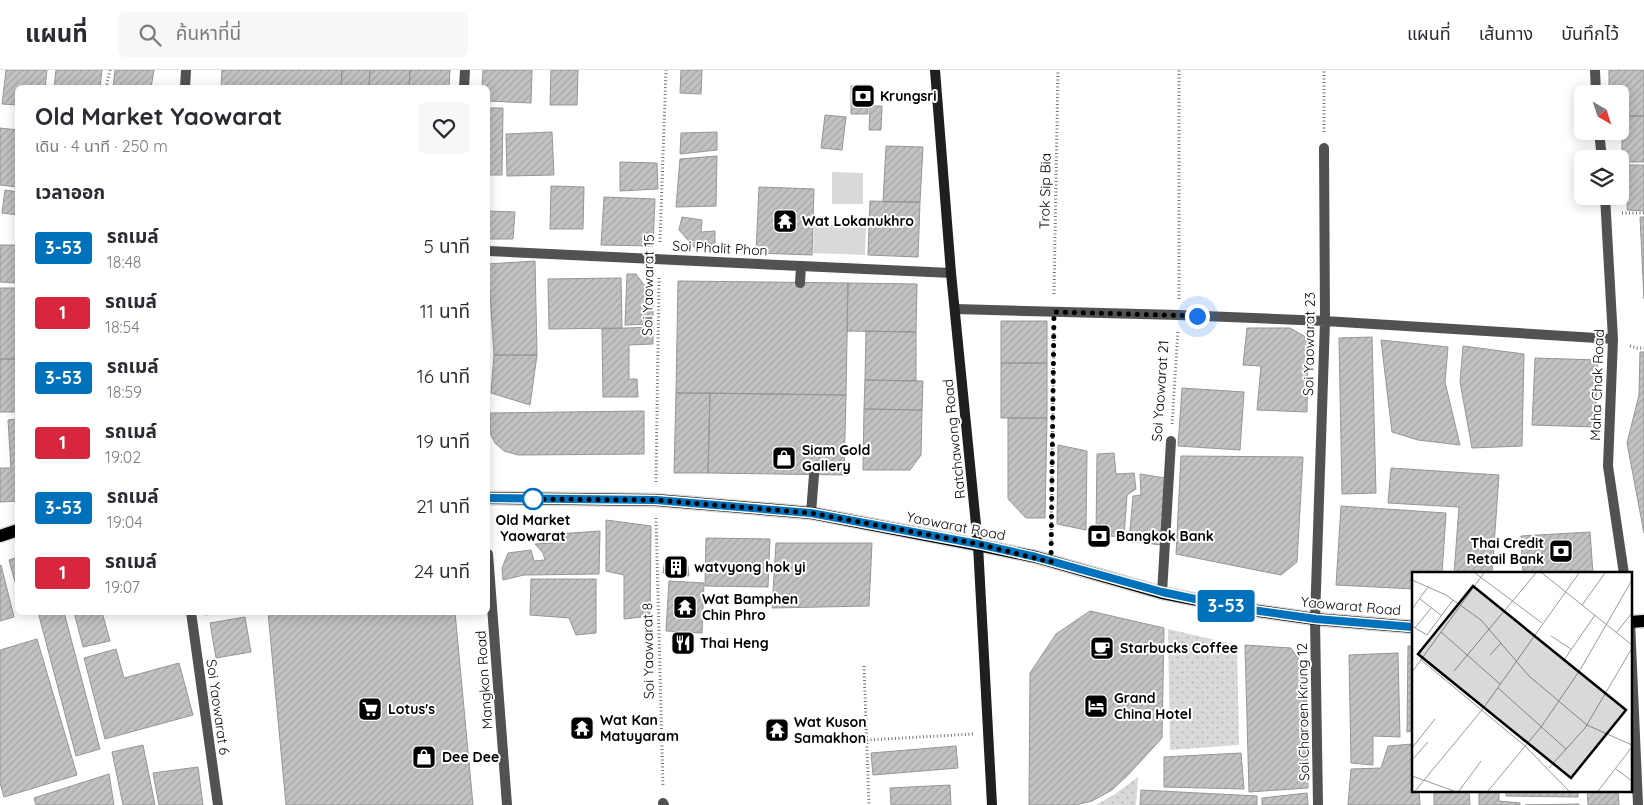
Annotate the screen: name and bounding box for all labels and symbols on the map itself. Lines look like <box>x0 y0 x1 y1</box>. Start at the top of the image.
bank icon: Krungsri <box>850 83 876 109</box>
north arrow <box>1574 85 1629 140</box>
place label: Krungsri <box>880 87 937 105</box>
street label: Trok Sip Bia <box>1035 153 1055 229</box>
temple icon: Wat Lokanukhro <box>772 208 798 234</box>
place label: Wat Lokanukhro <box>802 212 914 230</box>
street label: Soi Yaowarat 15 <box>638 234 658 336</box>
street label: Soi Phalit Phon <box>672 237 768 259</box>
street label: Soi Yaowarat 23 <box>1299 292 1319 396</box>
your location <box>1185 304 1210 329</box>
street label: Maha Chak Road <box>1586 329 1608 441</box>
street label: Soi Yaowarat 21 <box>1147 340 1173 442</box>
street label: Ratchawong Road <box>939 378 969 500</box>
place label: Siam Gold Gallery <box>802 441 870 475</box>
shop icon: Siam Gold Gallery <box>771 445 797 471</box>
marker: Old Market Yaowarat <box>522 488 544 510</box>
street label: Yaowarat Road <box>905 508 1007 544</box>
place label: Old Market Yaowarat <box>496 511 571 545</box>
bank icon: Bangkok Bank <box>1086 523 1112 549</box>
place label: Bangkok Bank <box>1116 527 1214 545</box>
place label: Thai Credit Retail Bank <box>1466 534 1544 568</box>
bank icon: Thai Credit Retail Bank <box>1548 538 1574 564</box>
building icon: watvyong hok yi <box>663 554 689 580</box>
place label: watvyong hok yi <box>694 558 806 576</box>
inset map <box>1412 572 1632 792</box>
place label: Wat Bamphen Chin Phro <box>702 590 798 624</box>
line badge: 3-53 <box>1191 590 1261 622</box>
street label: Yaowarat Road <box>1300 593 1402 619</box>
temple icon: Wat Bamphen Chin Phro <box>672 594 698 620</box>
street label: Soi Yaowarat 8 <box>638 603 658 699</box>
street label: Mangkon Road <box>472 630 496 730</box>
restaurant icon: Thai Heng <box>670 630 696 656</box>
place label: Thai Heng <box>700 634 769 652</box>
cafe icon: Starbucks Coffee <box>1089 635 1115 661</box>
place label: Starbucks Coffee <box>1120 639 1238 657</box>
street label: Soi Charoen Krung 12 <box>1293 642 1313 781</box>
street label: Soi Yaowarat 6 <box>202 658 234 756</box>
place label: Grand China Hotel <box>1114 689 1192 723</box>
hotel icon: Grand China Hotel <box>1083 693 1109 719</box>
supermarket icon: Lotus's <box>357 696 383 722</box>
place label: Lotus's <box>388 700 435 718</box>
place label: Wat Kan Matuyaram <box>600 711 679 745</box>
place label: Wat Kuson Samakhon <box>794 713 867 747</box>
temple icon: Wat Kan Matuyaram <box>569 715 595 741</box>
temple icon: Wat Kuson Samakhon <box>764 717 790 743</box>
shop icon: Dee Dee <box>411 744 437 770</box>
place label: Dee Dee <box>442 748 499 766</box>

